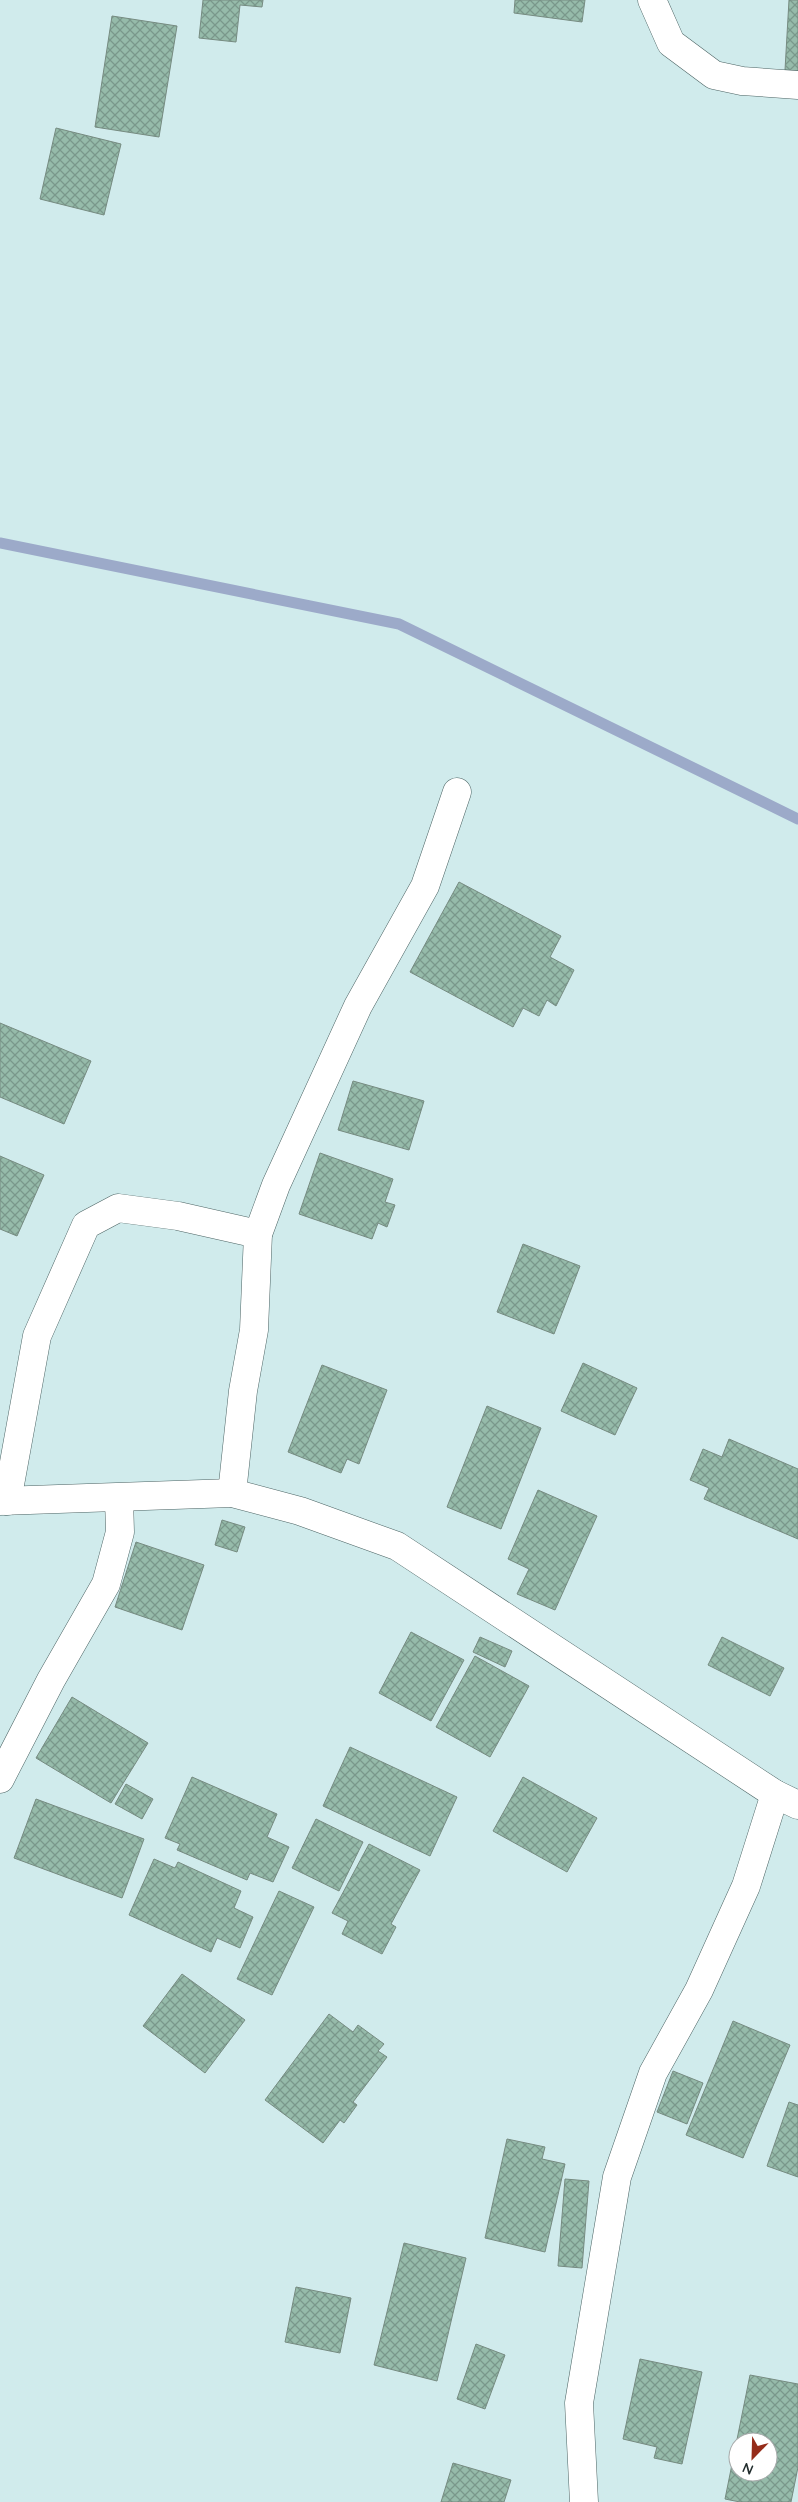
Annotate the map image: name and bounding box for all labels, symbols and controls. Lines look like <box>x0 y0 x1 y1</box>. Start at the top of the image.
north arrow <box>728 2432 778 2482</box>
text: N <box>740 2459 756 2479</box>

